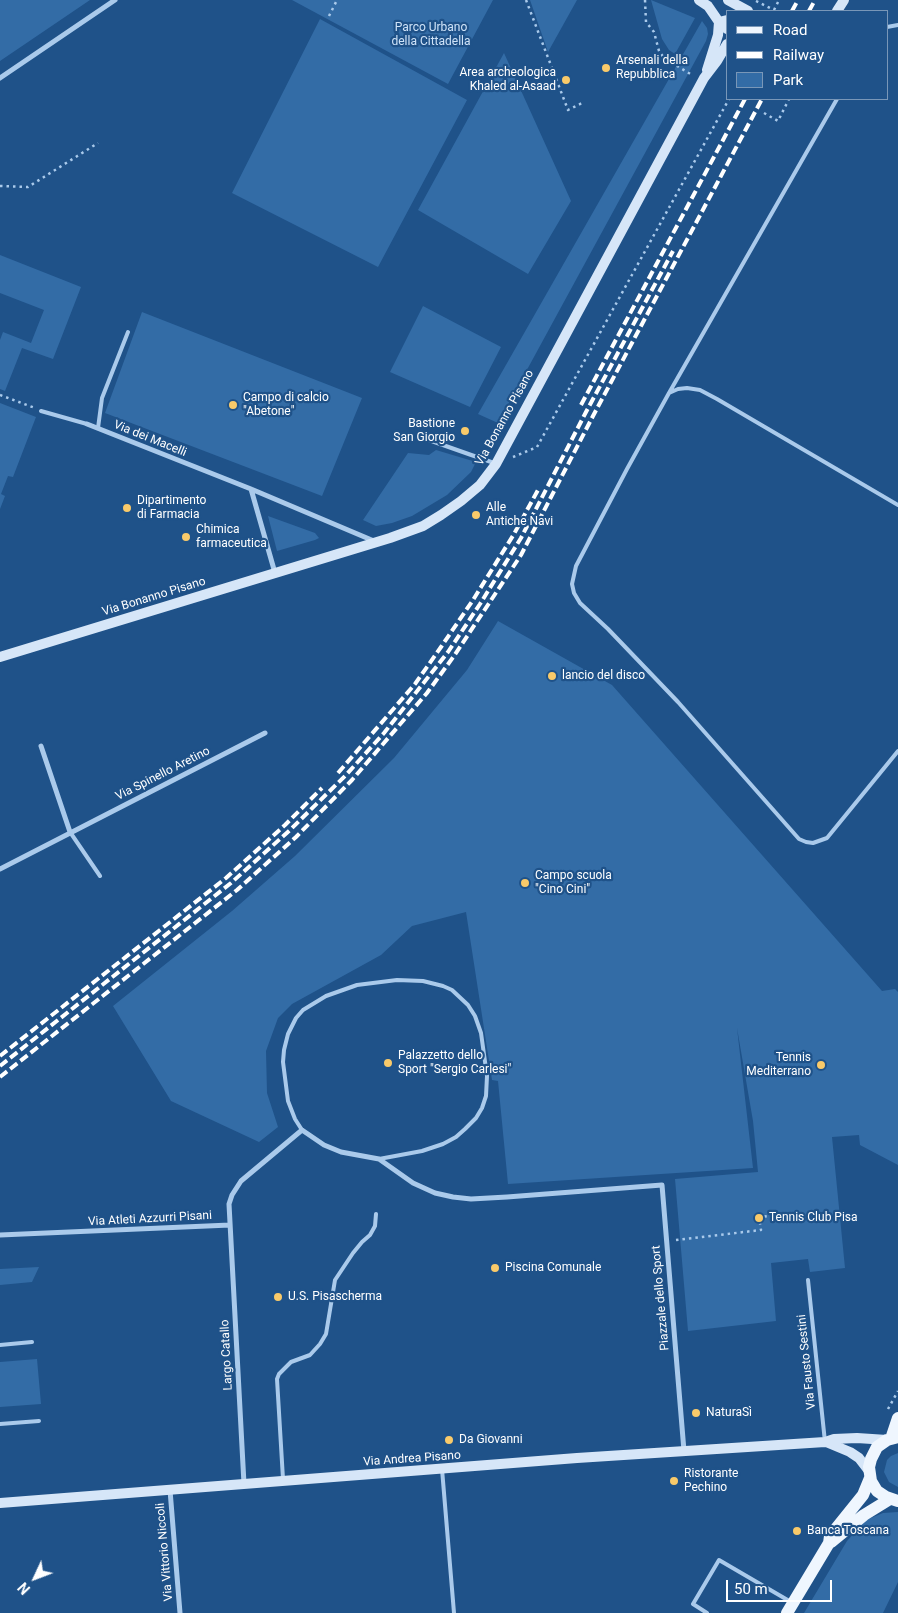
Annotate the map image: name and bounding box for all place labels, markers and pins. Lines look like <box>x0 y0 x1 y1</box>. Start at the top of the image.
place label: Arsenali della Repubblica <box>616 54 688 82</box>
marker: Arsenali della Repubblica <box>600 62 612 74</box>
place label: Area archeologica Khaled al-Asaad <box>460 66 556 94</box>
marker: Area archeologica Khaled al-Asaad <box>560 74 572 86</box>
place label: Campo di calcio "Abetone" <box>243 391 329 419</box>
marker: Campo di calcio "Abetone" <box>227 399 239 411</box>
place label: Bastione San Giorgio <box>393 417 455 445</box>
marker: Bastione San Giorgio <box>459 425 471 437</box>
place label: Dipartimento di Farmacia <box>137 494 206 522</box>
place label: Alle Antiche Navi <box>486 501 553 529</box>
marker: Dipartimento di Farmacia <box>121 502 133 514</box>
marker: Alle Antiche Navi <box>470 509 482 521</box>
place label: Chimica farmaceutica <box>196 523 267 551</box>
marker: Chimica farmaceutica <box>180 531 192 543</box>
place label: lancio del disco <box>562 669 645 683</box>
marker: lancio del disco <box>546 670 558 682</box>
place label: Campo scuola "Cino Cini" <box>535 869 612 897</box>
marker: Campo scuola "Cino Cini" <box>519 877 531 889</box>
place label: Palazzetto dello Sport "Sergio Carlesi" <box>398 1049 511 1077</box>
place label: Tennis Mediterrano <box>746 1051 811 1079</box>
marker: Palazzetto dello Sport "Sergio Carlesi" <box>382 1057 394 1069</box>
marker: Tennis Mediterrano <box>815 1059 827 1071</box>
place label: Tennis Club Pisa <box>769 1211 858 1225</box>
marker: Tennis Club Pisa <box>753 1212 765 1224</box>
place label: Piscina Comunale <box>505 1261 601 1275</box>
marker: Piscina Comunale <box>489 1262 501 1274</box>
place label: U.S. Pisascherma <box>288 1290 382 1304</box>
marker: U.S. Pisascherma <box>272 1291 284 1303</box>
place label: NaturaSì <box>706 1406 752 1420</box>
marker: NaturaSì <box>690 1407 702 1419</box>
place label: Da Giovanni <box>459 1433 523 1447</box>
marker: Da Giovanni <box>443 1434 455 1446</box>
place label: Ristorante Pechino <box>684 1467 738 1495</box>
marker: Ristorante Pechino <box>668 1475 680 1487</box>
place label: Banca Toscana <box>807 1524 889 1538</box>
marker: Banca Toscana <box>791 1525 803 1537</box>

